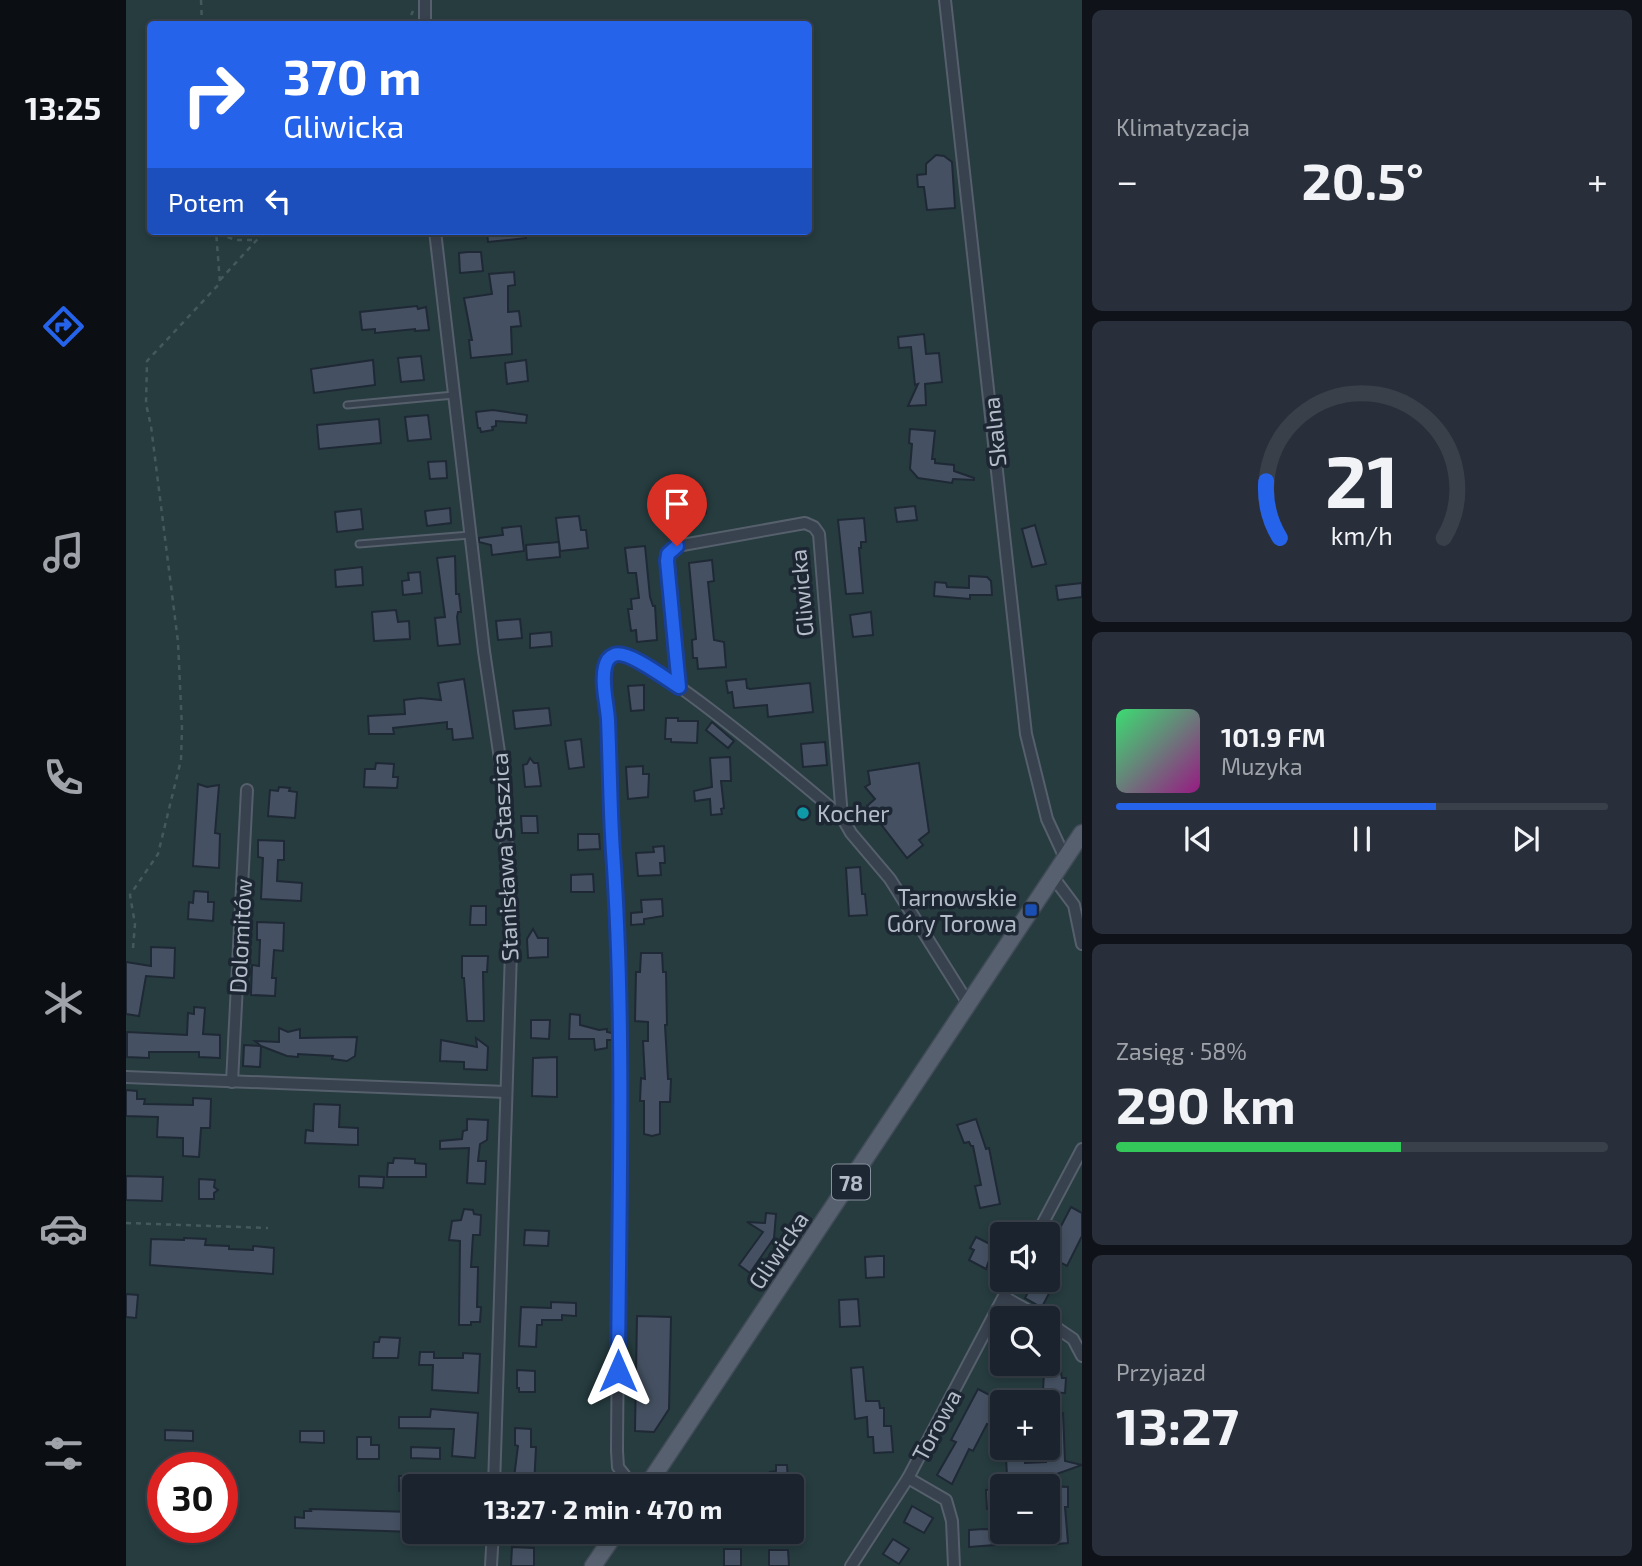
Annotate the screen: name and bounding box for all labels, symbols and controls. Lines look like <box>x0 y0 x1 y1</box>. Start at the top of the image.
text: 370 m <box>283 46 421 105</box>
icon: right <box>168 49 259 140</box>
text: 13:25 <box>25 88 101 126</box>
text: Gliwicka <box>283 106 404 144</box>
text: Klimatyzacja <box>1116 113 1250 141</box>
text: 20.5° <box>1301 148 1424 210</box>
text: − <box>1116 157 1138 203</box>
text: + <box>1587 157 1608 203</box>
icon: left <box>259 182 297 220</box>
text: Potem <box>168 186 245 217</box>
icon: directions <box>39 302 88 351</box>
street label: Skalna <box>976 396 1012 468</box>
text: 21 <box>1325 435 1399 523</box>
pin <box>647 474 707 546</box>
icon: arrive <box>658 485 696 523</box>
text: km/h <box>1331 520 1393 550</box>
icon: music <box>39 528 88 577</box>
street label: Gliwicka <box>783 548 819 638</box>
text: 101.9 FM <box>1221 721 1325 752</box>
street label: Stanisława Staszica <box>485 752 523 962</box>
text: Muzyka <box>1221 752 1303 780</box>
icon: phone <box>39 753 88 802</box>
place label: Kocher <box>817 799 890 827</box>
marker: Kocher <box>795 805 811 821</box>
icon: previous <box>1179 820 1217 858</box>
icon: pause <box>1343 820 1381 858</box>
icon: next <box>1507 820 1545 858</box>
street label: Dolomitów <box>223 878 257 994</box>
place label: Tarnowskie Góry Torowa <box>887 883 1017 937</box>
marker: Tarnowskie Góry Torowa <box>1023 902 1039 918</box>
icon: climate <box>39 978 88 1027</box>
text: Zasięg · 58% <box>1116 1037 1247 1065</box>
text: 290 km <box>1116 1072 1296 1134</box>
road number: 78 <box>832 1164 870 1200</box>
icon: car <box>39 1204 88 1253</box>
street label: Gliwicka <box>742 1206 814 1294</box>
map controls <box>990 1222 1060 1544</box>
button: sound <box>990 1222 1060 1292</box>
button: search <box>990 1306 1060 1376</box>
position arrow <box>581 1334 655 1408</box>
text: Przyjazd <box>1116 1358 1206 1386</box>
street label: Torowa <box>905 1384 967 1466</box>
button: + <box>990 1390 1060 1460</box>
text: 13:27 <box>1116 1393 1239 1455</box>
icon: filters <box>39 1429 88 1478</box>
speed limit sign: 30 <box>147 1452 238 1543</box>
button: − <box>990 1474 1060 1544</box>
text: 13:27 · 2 min · 470 m <box>484 1493 722 1524</box>

